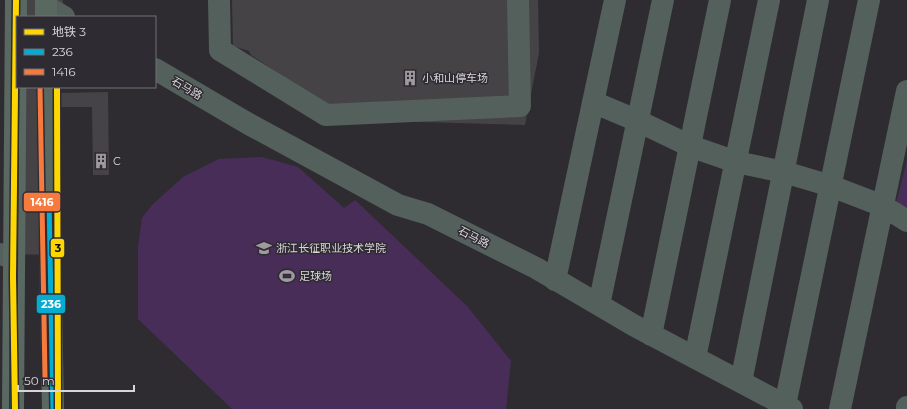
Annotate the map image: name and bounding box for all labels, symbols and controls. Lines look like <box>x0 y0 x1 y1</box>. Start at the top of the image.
legend <box>16 16 156 88</box>
text: 地铁 3 <box>52 24 86 39</box>
text: 236 <box>52 44 73 59</box>
text: 1416 <box>52 64 76 79</box>
building icon: 小和山停车场 <box>401 69 419 87</box>
place label: 小和山停车场 <box>422 71 488 85</box>
street label: 石马路 <box>169 74 205 102</box>
building icon: C <box>92 152 110 170</box>
place label: C <box>113 154 121 168</box>
line badge: 1416 <box>23 192 61 212</box>
text: 1416 <box>31 195 53 209</box>
street label: 石马路 <box>456 223 492 251</box>
line badge: 3 <box>50 238 65 258</box>
school or university icon: 浙江长征职业技术学院 <box>255 239 273 257</box>
text: 3 <box>54 241 62 255</box>
place label: 浙江长征职业技术学院 <box>276 241 386 255</box>
sports icon: 足球场 <box>278 267 296 285</box>
place label: 足球场 <box>299 269 332 283</box>
line badge: 236 <box>36 294 66 314</box>
text: 236 <box>41 297 61 311</box>
scale bar <box>18 367 134 393</box>
text: 50 m <box>24 373 55 388</box>

